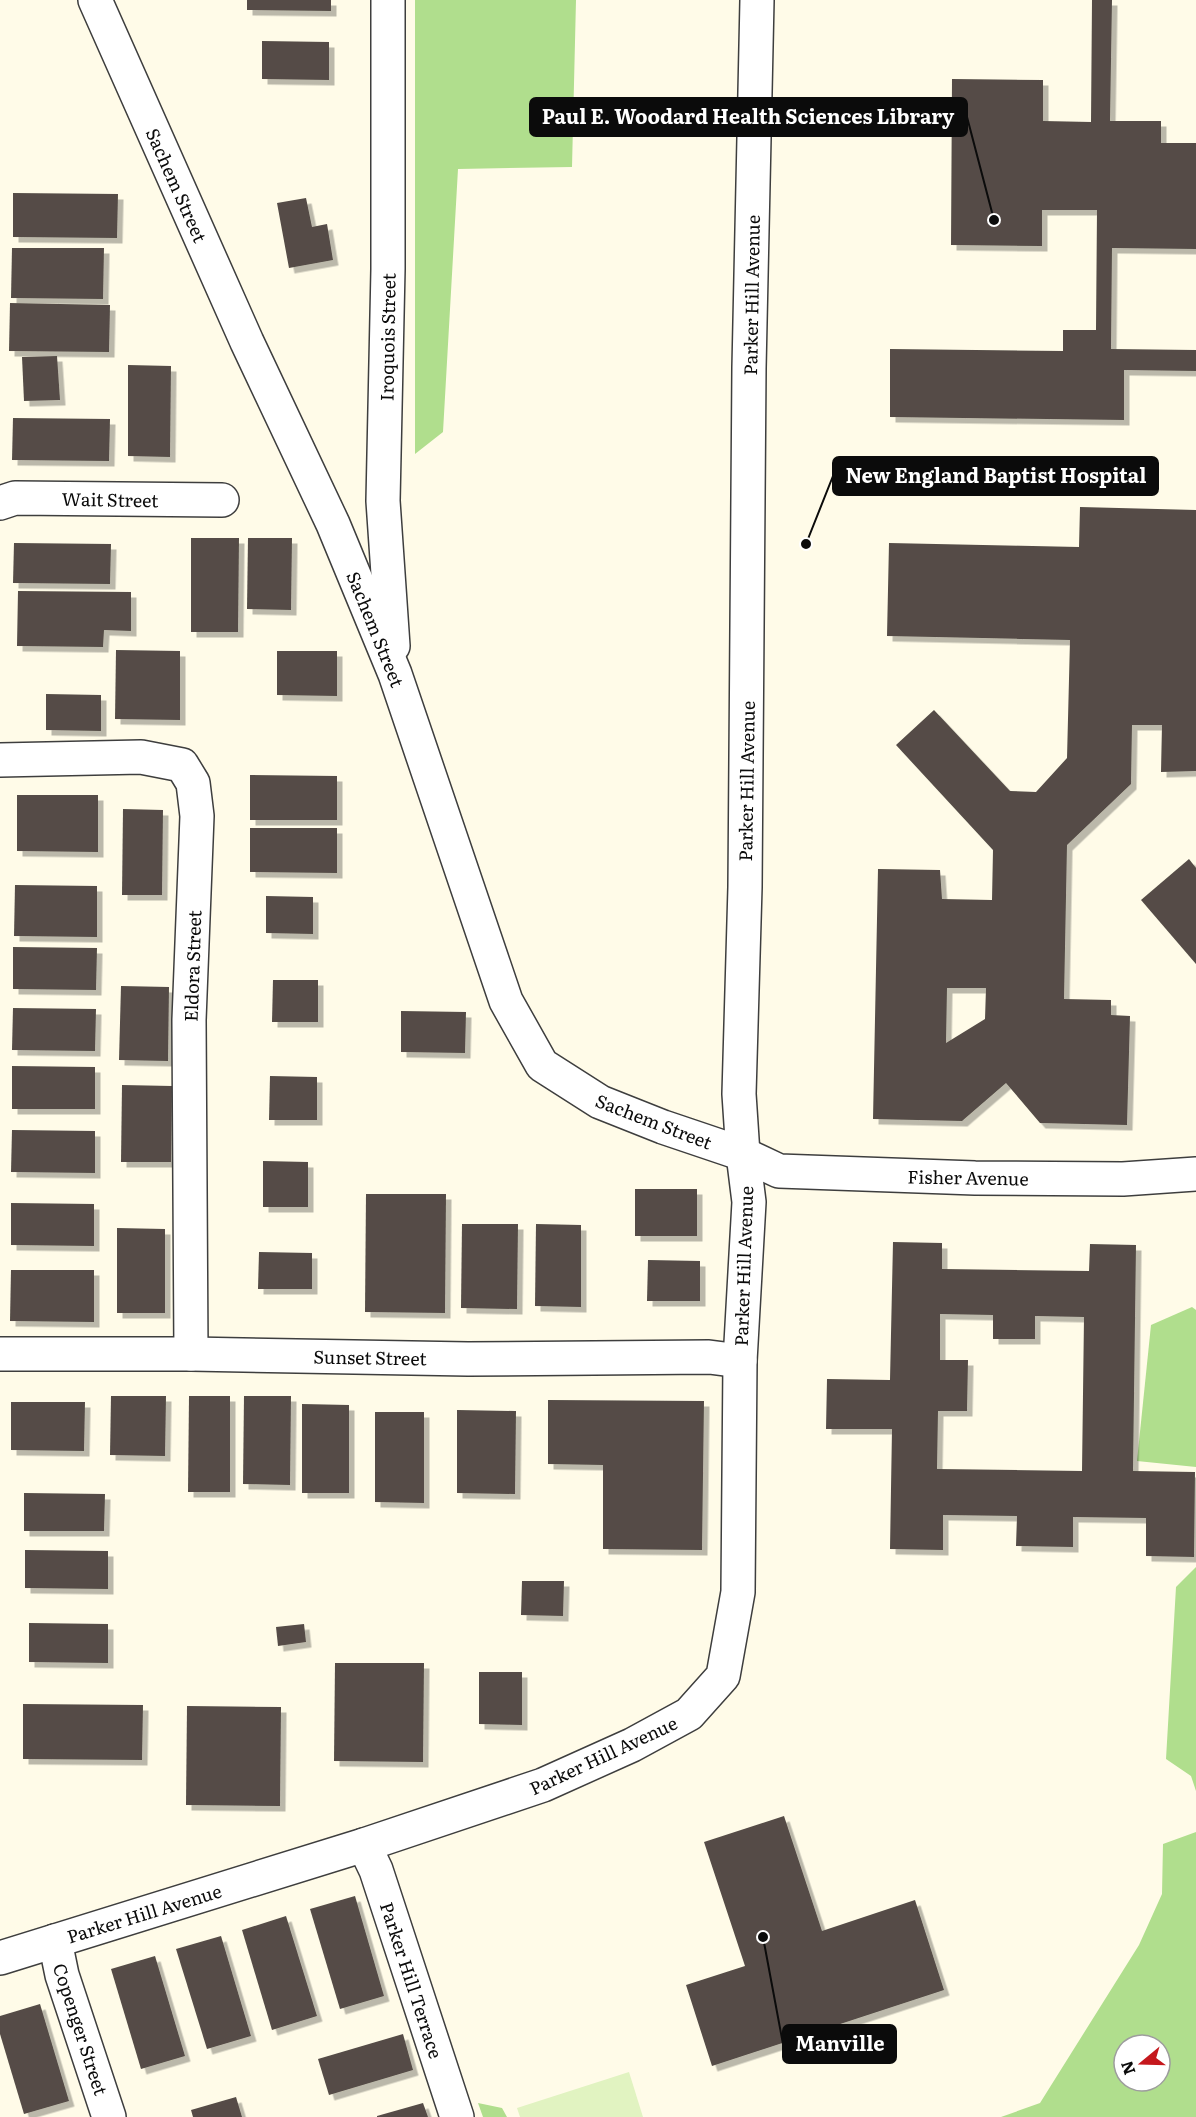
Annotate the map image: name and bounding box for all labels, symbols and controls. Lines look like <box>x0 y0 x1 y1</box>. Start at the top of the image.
callout: Paul E. Woodard Health Sciences Library <box>530 98 967 136</box>
text: Paul E. Woodard Health Sciences Library <box>542 100 955 130</box>
street label: Sachem Street <box>140 124 215 247</box>
street label: Parker Hill Avenue <box>736 215 766 375</box>
street label: Iroquois Street <box>372 272 402 401</box>
callout: New England Baptist Hospital <box>833 457 1158 495</box>
text: New England Baptist Hospital <box>846 459 1146 489</box>
street label: Wait Street <box>61 485 159 513</box>
street label: Sachem Street <box>341 567 412 692</box>
street label: Parker Hill Avenue <box>731 701 761 861</box>
street label: Eldora Street <box>177 909 207 1022</box>
street label: Sachem Street <box>592 1086 717 1156</box>
street label: Fisher Avenue <box>907 1162 1029 1192</box>
street label: Parker Hill Avenue <box>727 1185 759 1347</box>
street label: Sunset Street <box>313 1343 428 1371</box>
street label: Parker Hill Avenue <box>525 1709 681 1801</box>
street label: Parker Hill Avenue <box>63 1877 225 1949</box>
street label: Parker Hill Terrace <box>374 1898 450 2062</box>
street label: Copenger Street <box>47 1959 115 2099</box>
callout: Manville <box>783 2025 896 2063</box>
text: Manville <box>795 2027 885 2057</box>
north arrow <box>1112 2033 1172 2093</box>
text: N <box>1113 2058 1140 2078</box>

